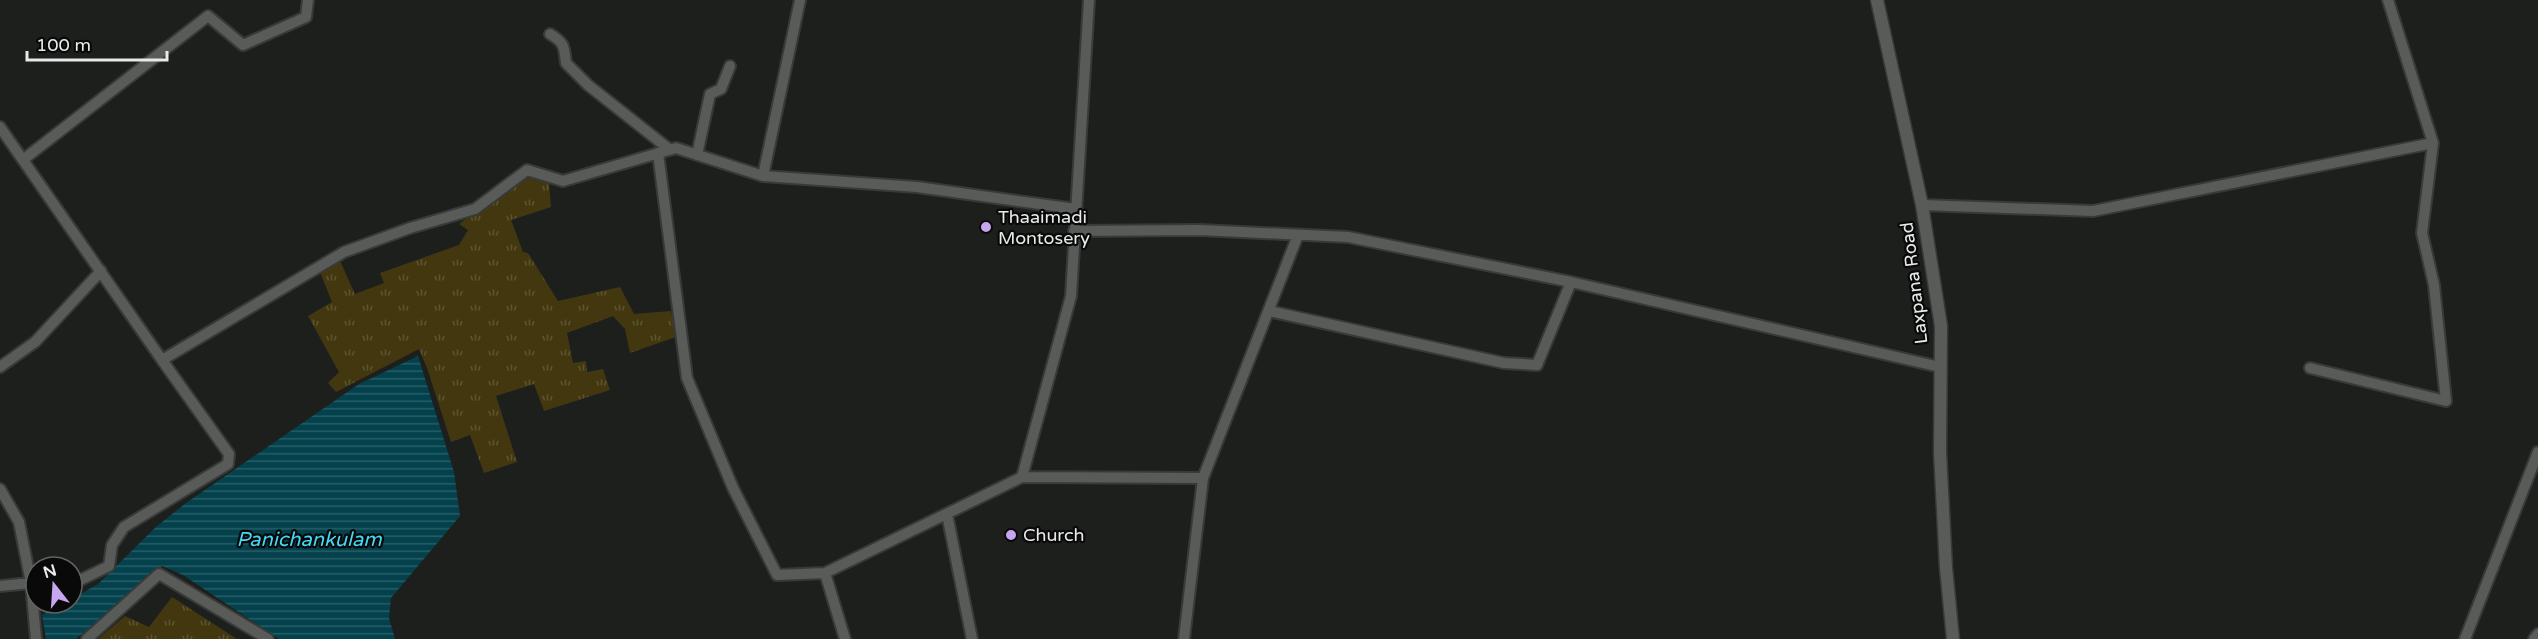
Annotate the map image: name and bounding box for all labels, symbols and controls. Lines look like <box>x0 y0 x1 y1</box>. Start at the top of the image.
scale bar <box>27 24 166 62</box>
text: 100 m <box>36 34 91 56</box>
place label: Thaaimadi Montosery <box>998 206 1090 249</box>
marker: Thaaimadi Montosery <box>979 220 993 234</box>
street label: Laxpana Road <box>1896 221 1932 345</box>
place label: Church <box>1023 524 1085 546</box>
water label: Panichankulam <box>236 528 382 552</box>
marker: Church <box>1004 528 1018 542</box>
north arrow <box>24 555 84 615</box>
text: N <box>41 560 59 583</box>

